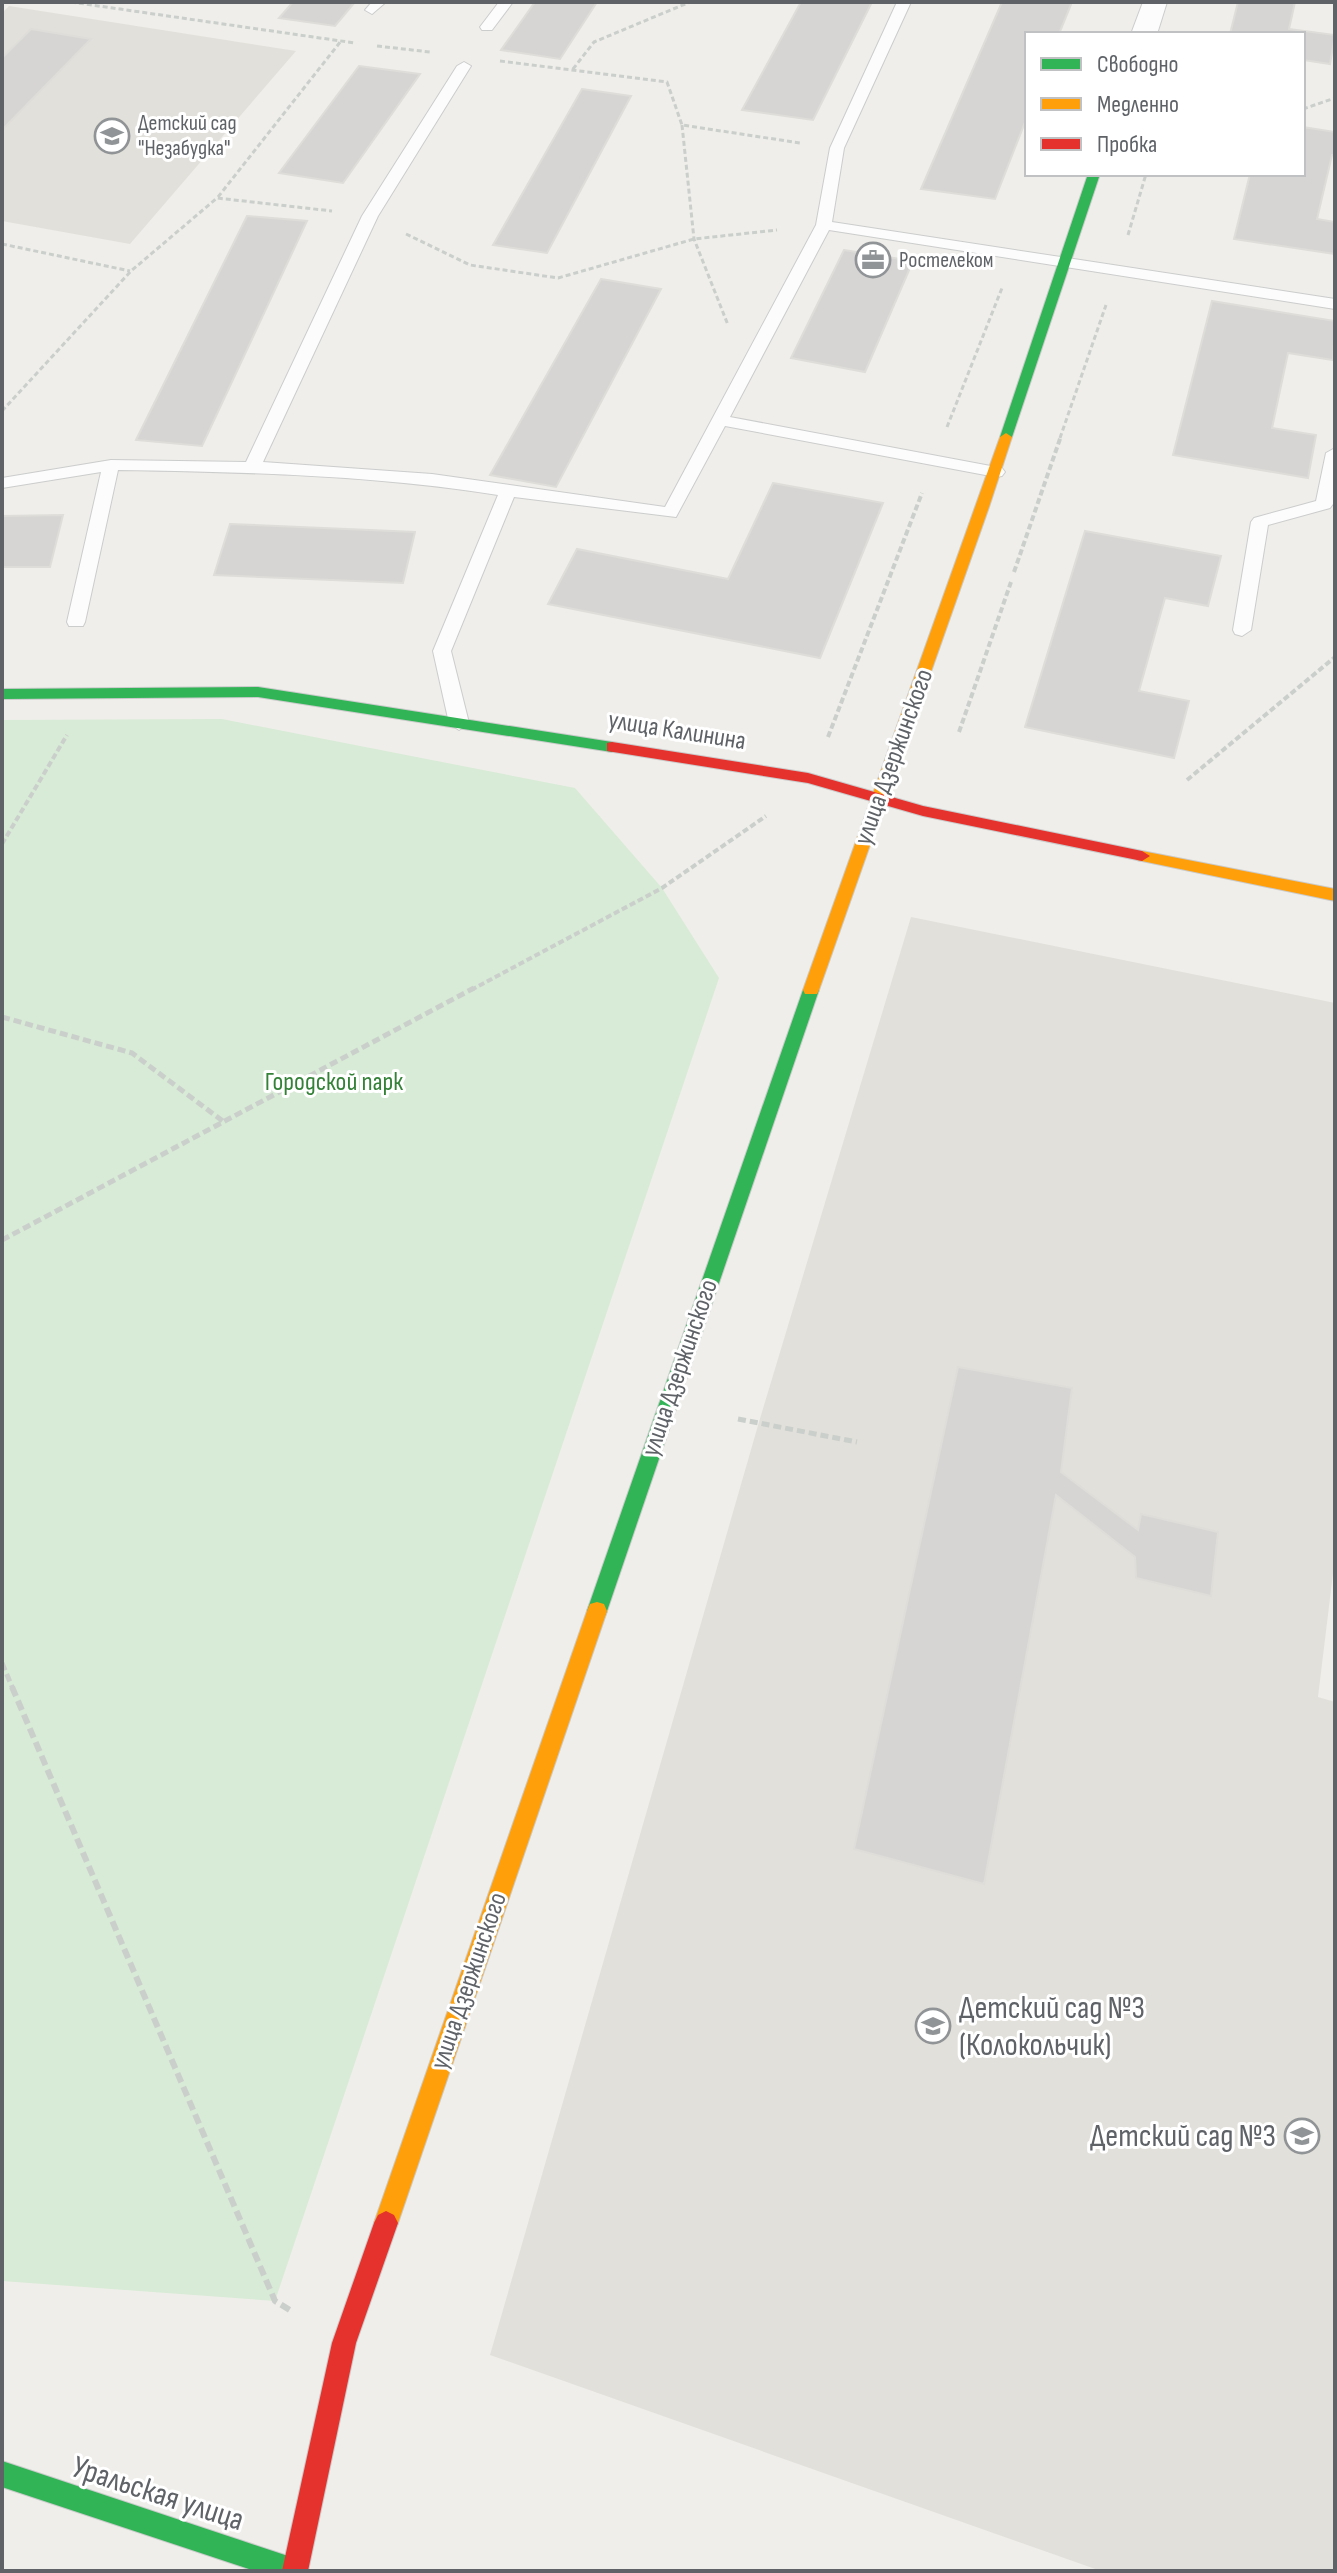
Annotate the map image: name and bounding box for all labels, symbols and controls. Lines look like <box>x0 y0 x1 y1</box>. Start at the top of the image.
legend <box>1025 32 1305 176</box>
text: Свободно <box>1097 50 1178 79</box>
text: Медленно <box>1097 90 1179 119</box>
place label: Детский сад "Незабудка" <box>138 110 237 162</box>
school or university icon: Детский сад "Незабудка" <box>93 117 131 155</box>
text: Пробка <box>1097 130 1157 159</box>
office icon: Ростелеком <box>854 241 892 279</box>
place label: Ростелеком <box>899 247 994 274</box>
street label: улица Дзержинского <box>848 665 940 849</box>
street label: улица Калинина <box>606 705 748 757</box>
park label: Городской парк <box>265 1067 403 1098</box>
street label: улица Дзержинского <box>635 1276 725 1460</box>
street label: улица Дзержинского <box>424 1889 514 2073</box>
place label: Детский сад №3 (Колокольчик) <box>959 1989 1145 2065</box>
school or university icon: Детский сад №3 (Колокольчик) <box>914 2007 952 2045</box>
place label: Детский сад №3 <box>1090 2117 1276 2156</box>
school or university icon: Детский сад №3 <box>1283 2117 1321 2155</box>
street label: Уральская улица <box>67 2448 249 2540</box>

